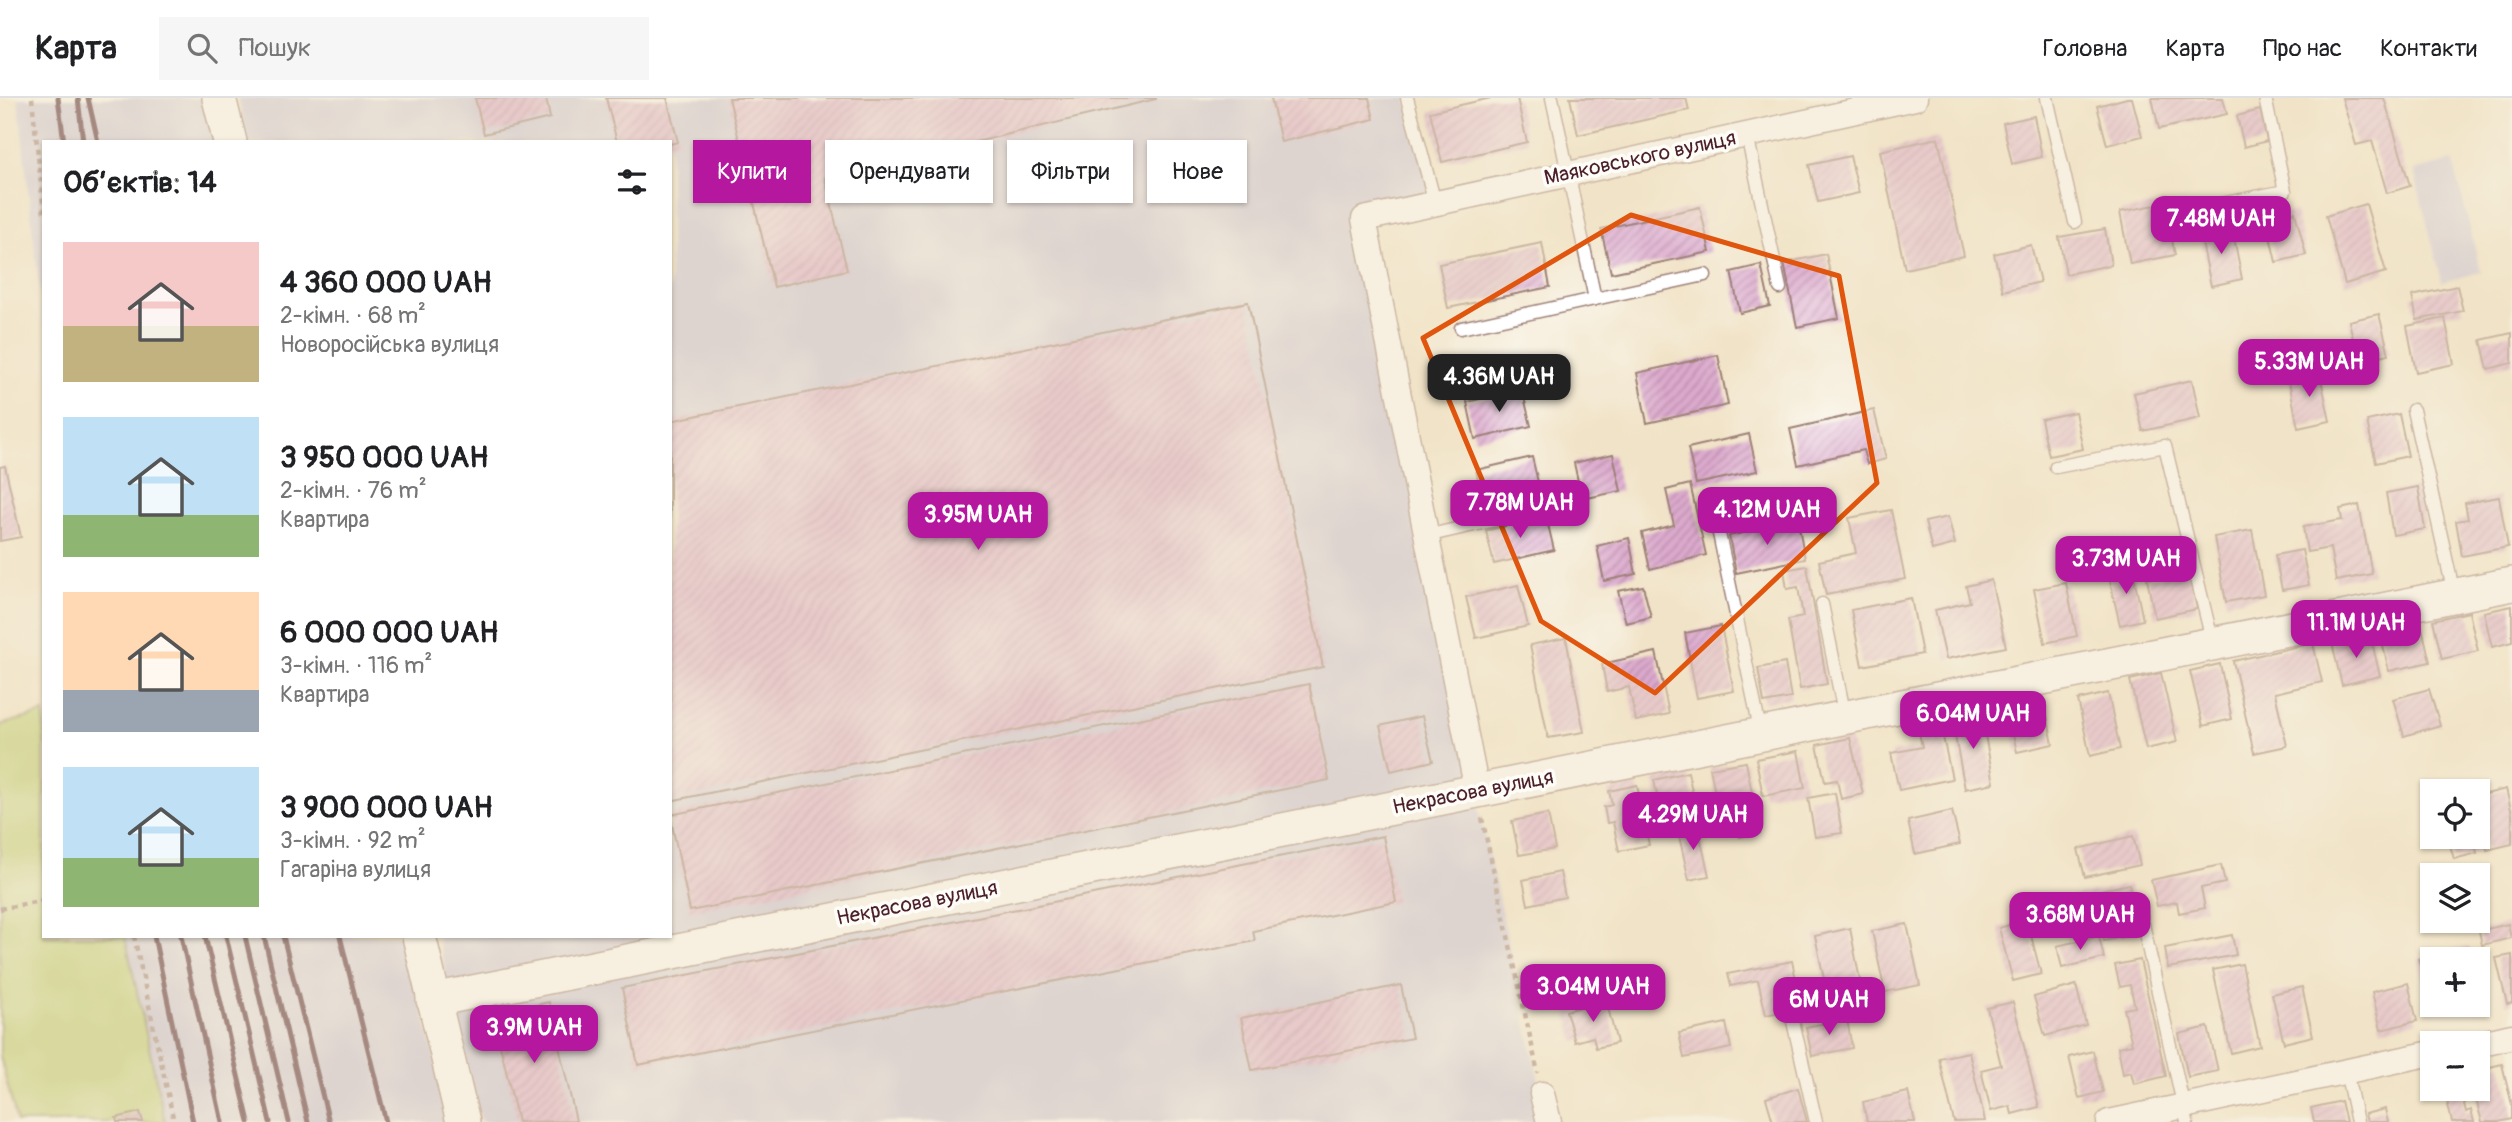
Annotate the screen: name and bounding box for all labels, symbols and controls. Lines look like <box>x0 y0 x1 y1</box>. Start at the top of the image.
search box <box>159 17 649 80</box>
text: Карта <box>35 28 117 69</box>
icon: search <box>183 29 221 67</box>
text: Пошук <box>239 32 311 64</box>
text: Головна <box>2043 34 2127 63</box>
text: Карта <box>2165 34 2225 63</box>
text: Про нас <box>2263 34 2342 63</box>
text: Контакти <box>2380 34 2477 63</box>
street label: Маяковського вулиця <box>1542 124 1738 192</box>
chip: Купити <box>693 140 811 203</box>
chip: Орендувати <box>825 140 993 203</box>
chip: Фільтри <box>1007 140 1133 203</box>
chip: Нове <box>1147 140 1247 203</box>
icon: filters <box>613 163 651 201</box>
text: Об’єктів: 14 <box>63 164 217 201</box>
pin: 7.48M UAH <box>2141 197 2301 256</box>
text: 7.48M UAH <box>2167 204 2275 233</box>
text: 4 360 000 UAH <box>280 264 491 301</box>
icon: home <box>119 270 203 354</box>
text: 2-кімн. · 68 m² <box>280 301 426 330</box>
text: Новоросійська вулиця <box>280 330 499 359</box>
pin: 5.33M UAH <box>2229 340 2389 399</box>
text: 5.33M UAH <box>2254 347 2364 376</box>
pin: 4.36M UAH <box>1419 354 1579 414</box>
text: 4.36M UAH <box>1444 362 1554 391</box>
text: 3 950 000 UAH <box>280 439 488 476</box>
icon: home <box>119 445 203 529</box>
text: 2-кімн. · 76 m² <box>280 476 427 505</box>
pin: 7.78M UAH <box>1440 480 1600 540</box>
text: 7.78M UAH <box>1466 488 1574 517</box>
pin: 4.12M UAH <box>1687 488 1847 547</box>
pin: 3.95M UAH <box>898 492 1058 552</box>
text: 4.12M UAH <box>1714 495 1820 524</box>
text: 3.95M UAH <box>924 500 1032 529</box>
text: Квартира <box>280 505 369 534</box>
pin: 3.73M UAH <box>2046 536 2206 596</box>
text: 3.73M UAH <box>2071 544 2181 573</box>
pin: 11.1M UAH <box>2276 601 2436 660</box>
text: 11.1M UAH <box>2307 608 2405 637</box>
text: 6 000 000 UAH <box>280 614 498 651</box>
icon: home <box>119 620 203 704</box>
text: 3-кімн. · 116 m² <box>280 651 432 680</box>
text: Квартира <box>280 680 369 709</box>
pin: 6.04M UAH <box>1893 692 2053 751</box>
text: 6.04M UAH <box>1916 699 2030 728</box>
street label: Некрасова вулиця <box>1390 763 1556 821</box>
map controls <box>2420 779 2490 1101</box>
button: locate <box>2420 779 2490 849</box>
text: 3 900 000 UAH <box>280 789 493 826</box>
pin: 4.29M UAH <box>1613 792 1773 852</box>
icon: home <box>119 795 203 879</box>
text: 4.29M UAH <box>1638 800 1748 829</box>
text: 3-кімн. · 92 m² <box>280 826 426 855</box>
text: Гагаріна вулиця <box>280 855 431 884</box>
button: layers <box>2420 863 2490 933</box>
street label: Некрасова вулиця <box>834 874 1000 932</box>
pin: 3.68M UAH <box>2000 892 2160 952</box>
text: 3.68M UAH <box>2025 900 2135 929</box>
button: + <box>2420 947 2490 1017</box>
pin: 3.04M UAH <box>1513 964 1673 1024</box>
text: 3.04M UAH <box>1536 972 1650 1001</box>
pin: 6M UAH <box>1772 978 1886 1037</box>
text: 6M UAH <box>1789 985 1869 1014</box>
pin: 3.9M UAH <box>462 1006 606 1065</box>
text: 3.9M UAH <box>486 1013 582 1042</box>
button: − <box>2420 1031 2490 1101</box>

